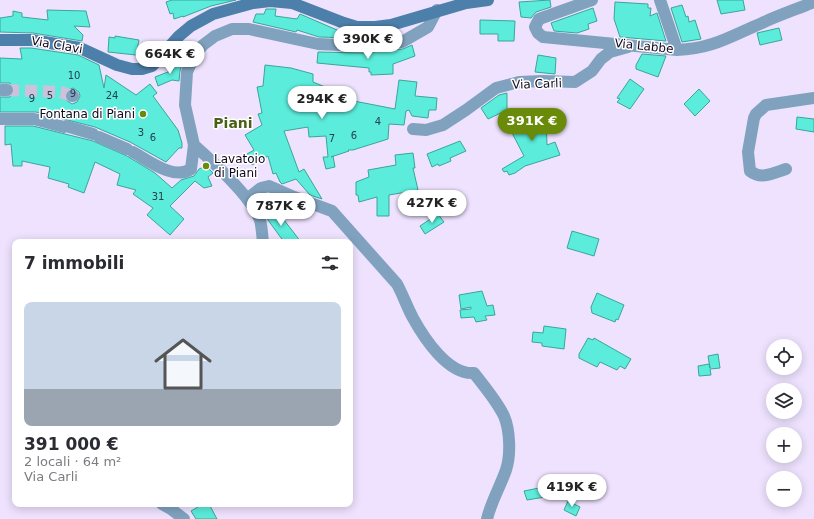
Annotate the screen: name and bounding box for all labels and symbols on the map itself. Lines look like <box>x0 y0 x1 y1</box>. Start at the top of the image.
pin: 390K € <box>335 26 401 60</box>
street label: Via Clavi <box>30 34 84 56</box>
street label: Via Labbe <box>614 36 674 56</box>
pin: 664K € <box>137 41 203 75</box>
house number: 10 <box>68 70 80 81</box>
street label: Via Carli <box>512 76 562 92</box>
pin: 294K € <box>289 86 355 120</box>
house number: 9 <box>70 88 76 99</box>
house number: 5 <box>47 90 53 101</box>
house number: 24 <box>106 90 118 101</box>
house number: 9 <box>29 93 35 104</box>
place label: Fontana di Piani <box>39 107 135 121</box>
pin: 391K € <box>499 108 565 142</box>
marker: Fontana di Piani <box>138 109 148 119</box>
district label: Piani <box>213 115 253 131</box>
house number: 4 <box>375 116 381 127</box>
house number: 3 <box>138 127 144 138</box>
house number: 6 <box>351 130 357 141</box>
house number: 6 <box>150 132 156 143</box>
house number: 7 <box>329 133 335 144</box>
place label: Lavatoio di Piani <box>214 152 265 180</box>
marker: Lavatoio di Piani <box>201 161 211 171</box>
pin: 427K € <box>399 190 465 224</box>
house number: 31 <box>152 191 164 202</box>
pin: 787K € <box>248 193 314 227</box>
pin: 419K € <box>539 474 605 508</box>

